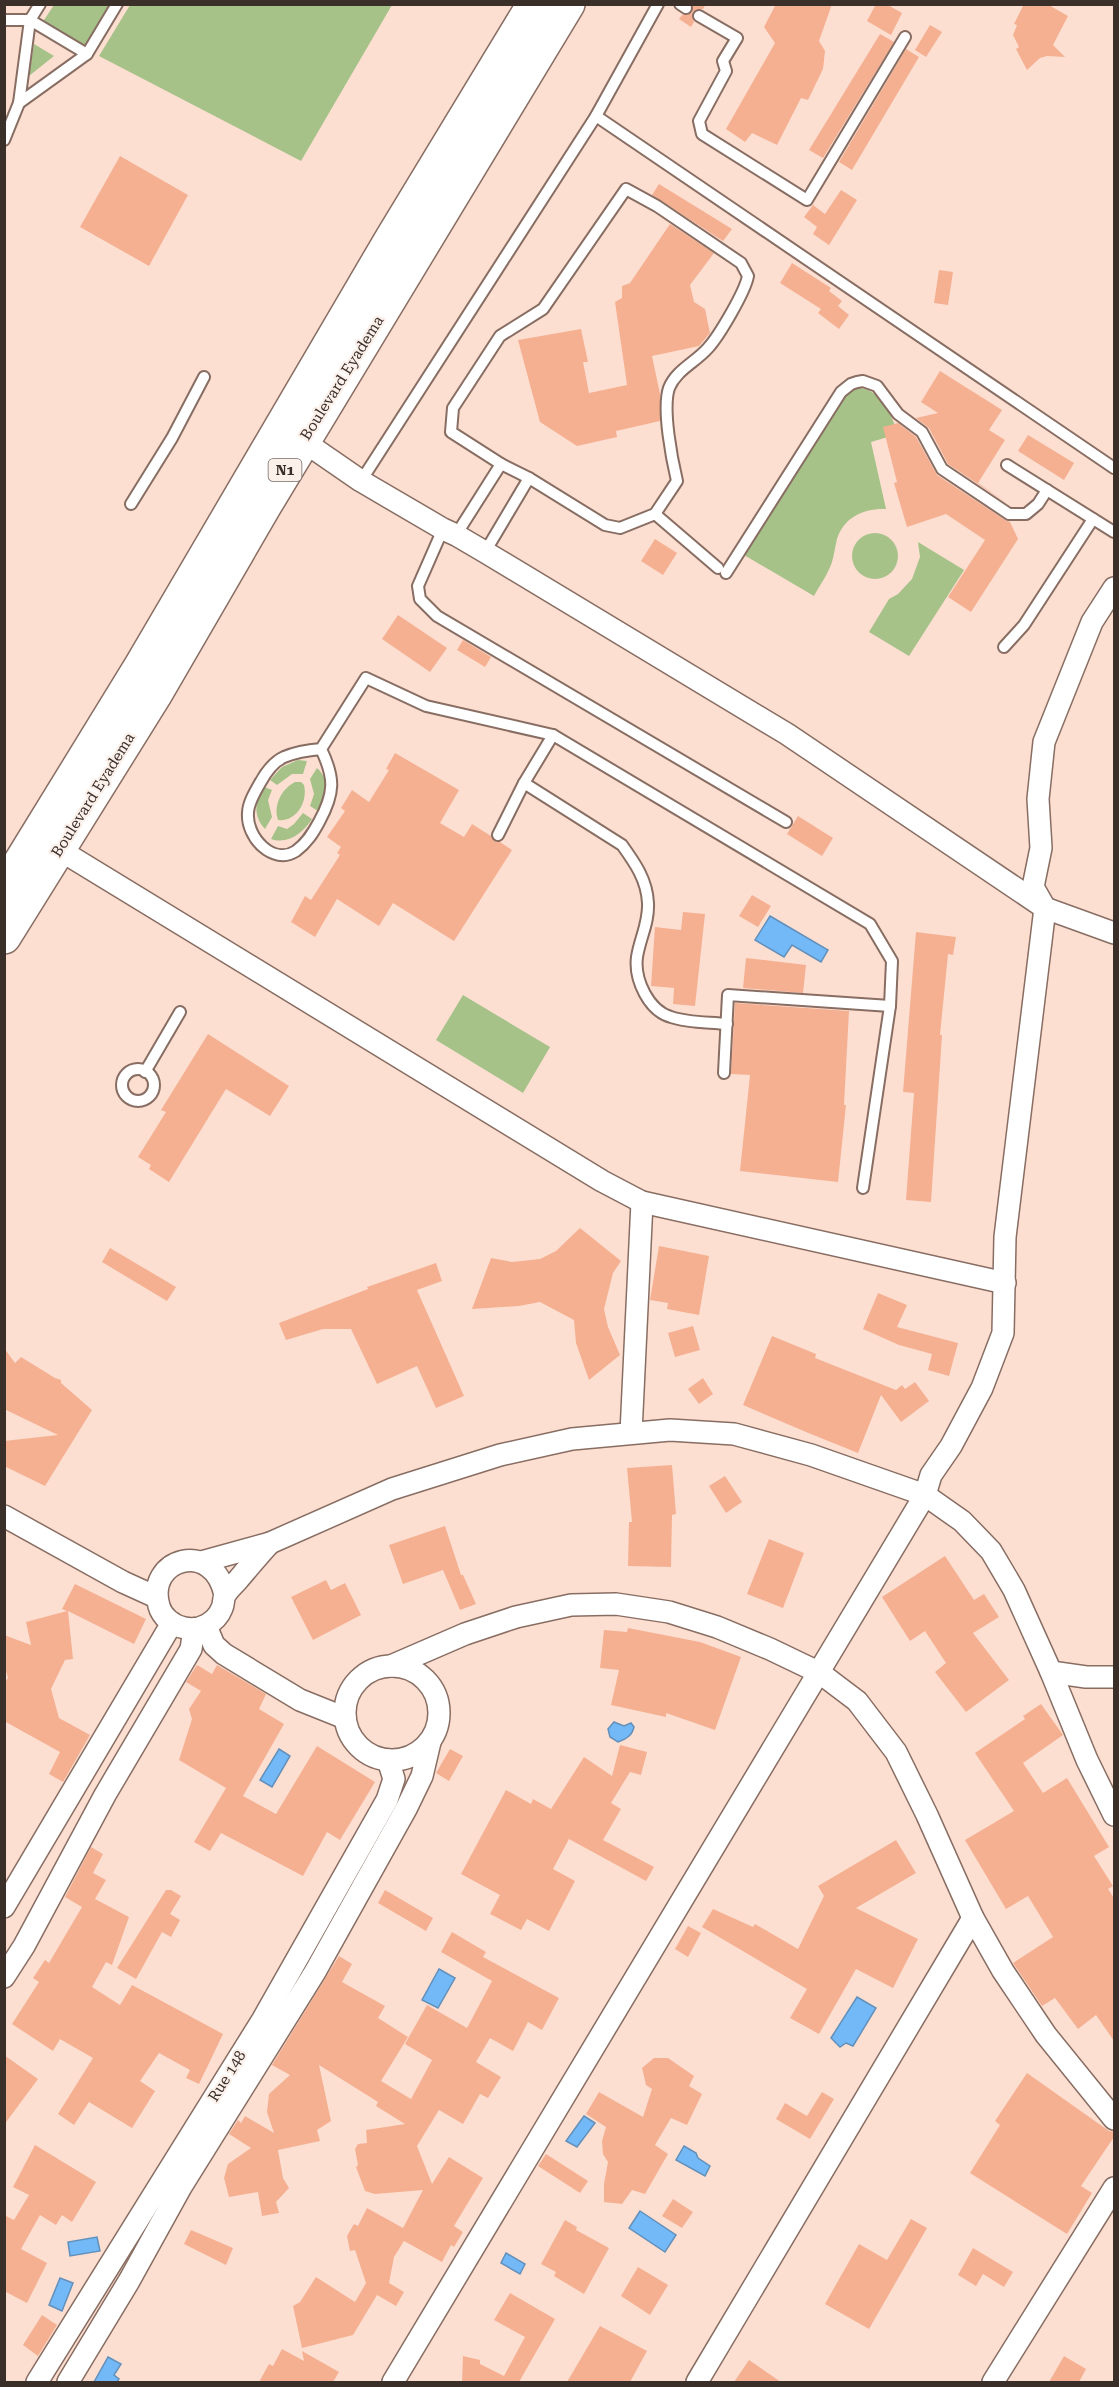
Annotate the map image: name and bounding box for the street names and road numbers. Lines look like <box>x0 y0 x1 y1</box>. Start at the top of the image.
street label: Boulevard Eyadema <box>296 313 388 443</box>
road number: N1 <box>268 459 302 481</box>
street label: Boulevard Eyadema <box>47 730 139 860</box>
street label: Rue 148 <box>204 2047 250 2105</box>

